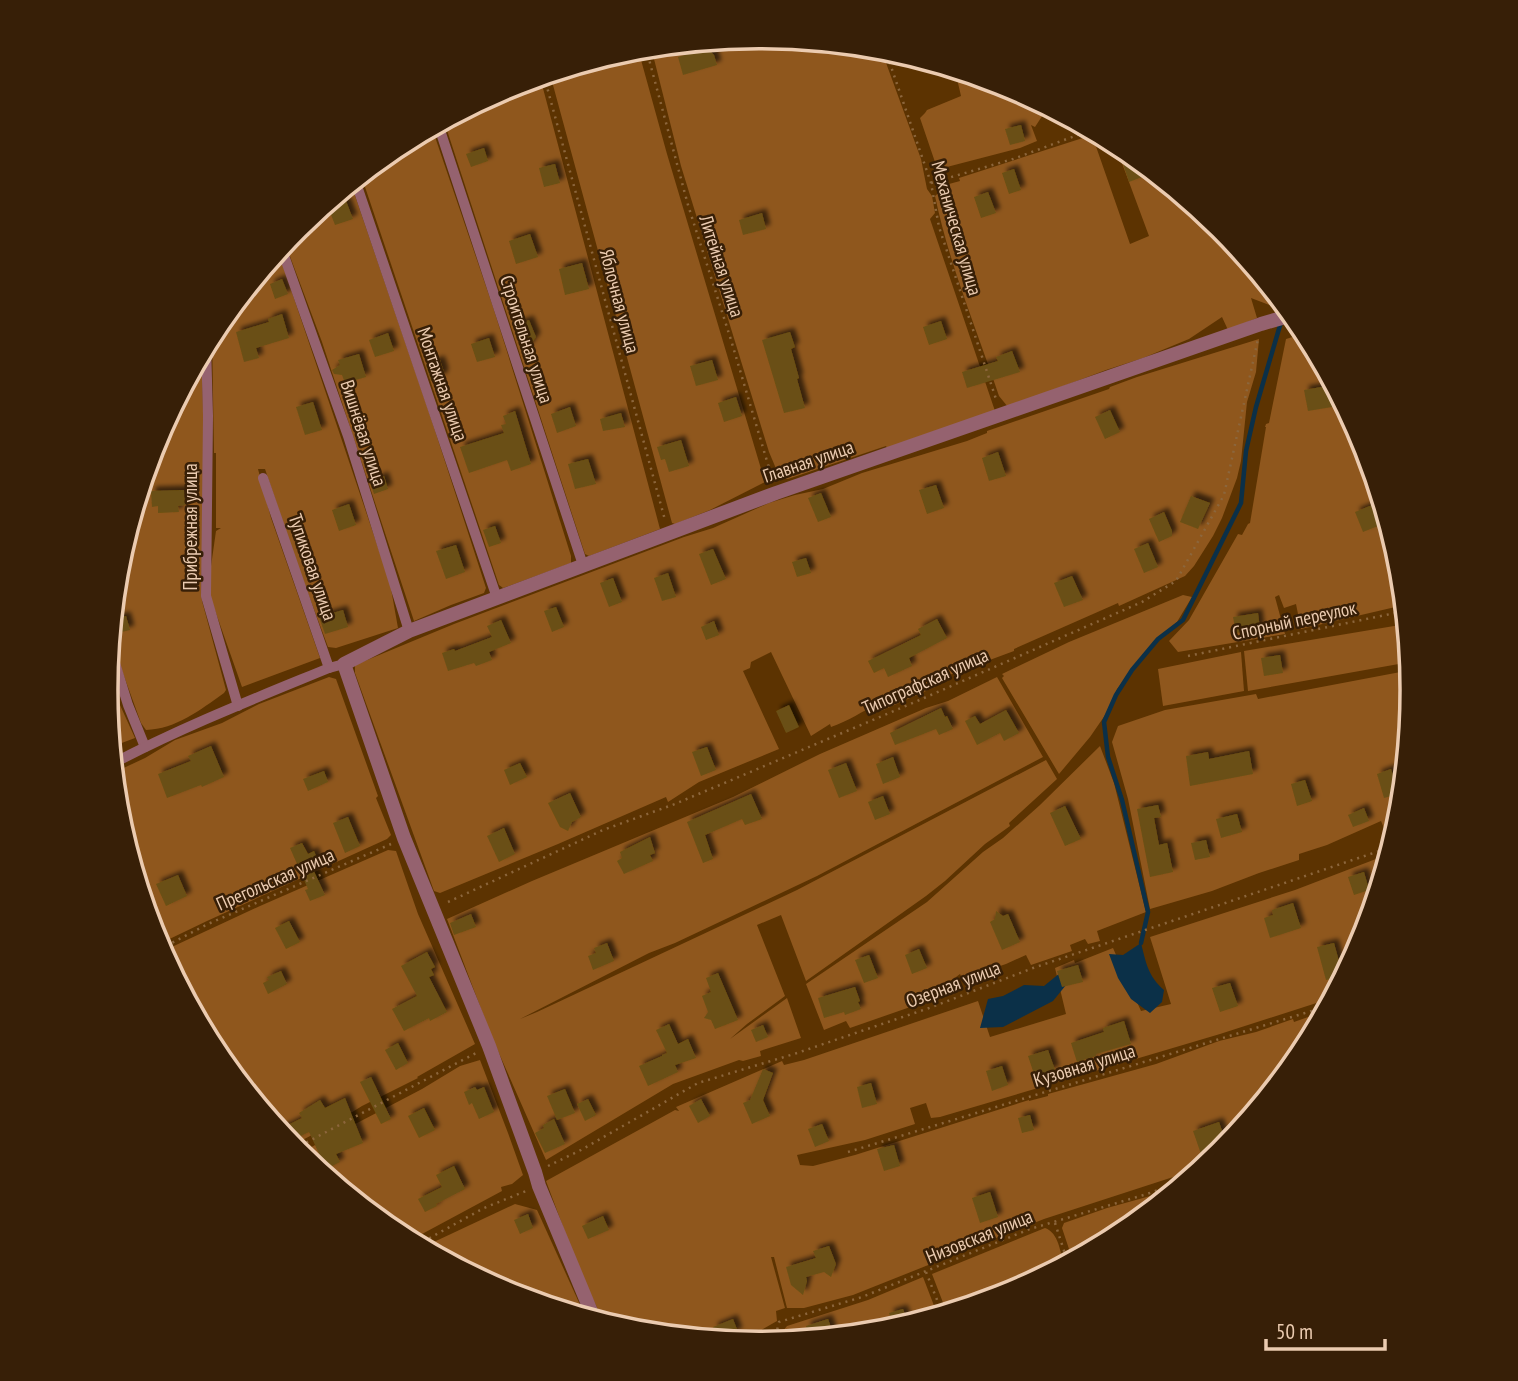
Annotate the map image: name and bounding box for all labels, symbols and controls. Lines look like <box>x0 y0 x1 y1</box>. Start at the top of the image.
street label: Механическая улица <box>926 158 988 298</box>
street label: Литейная улица <box>694 211 750 320</box>
street label: Яблочная улица <box>595 246 645 356</box>
street label: Строительная улица <box>495 272 559 406</box>
street label: Монтажная улица <box>412 324 474 444</box>
street label: Вишнёвая улица <box>336 377 392 489</box>
street label: Главная улица <box>760 434 856 488</box>
street label: Прибрежная улица <box>178 463 202 591</box>
street label: Тупиковая улица <box>284 511 342 623</box>
street label: Спорный переулок <box>1230 595 1359 645</box>
street label: Типографская улица <box>858 642 992 720</box>
street label: Прегольская улица <box>212 842 338 916</box>
street label: Озерная улица <box>902 955 1004 1013</box>
street label: Кузовная улица <box>1030 1038 1138 1092</box>
street label: Низовская улица <box>922 1204 1036 1268</box>
scale bar <box>1266 1308 1385 1352</box>
text: 50 m <box>1276 1318 1313 1345</box>

